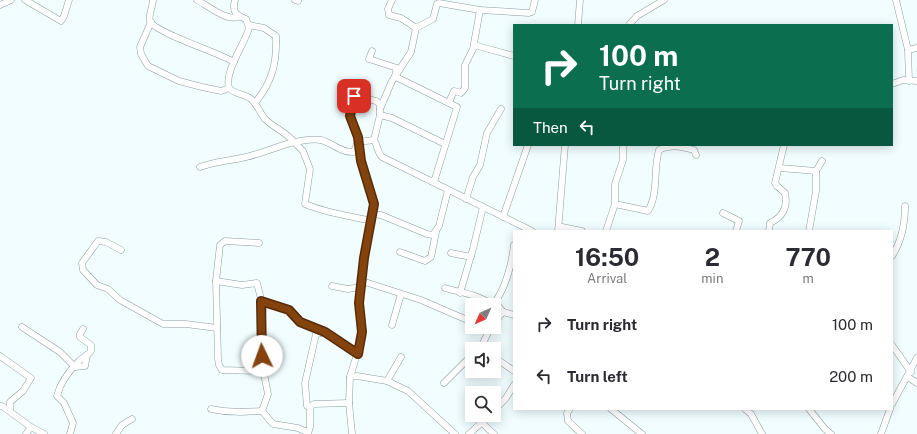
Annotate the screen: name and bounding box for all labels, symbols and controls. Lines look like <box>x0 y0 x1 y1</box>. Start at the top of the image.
text: 100 m <box>599 39 678 72</box>
icon: right <box>533 40 585 92</box>
text: Turn right <box>599 73 681 94</box>
pin <box>337 79 371 113</box>
icon: arrive <box>343 85 365 107</box>
icon: left <box>576 116 598 138</box>
text: Then <box>533 119 568 136</box>
text: 16:50 <box>575 243 639 271</box>
text: 2 <box>705 243 720 271</box>
text: 770 <box>785 243 831 271</box>
text: Arrival <box>587 271 627 286</box>
text: min <box>701 271 723 286</box>
text: m <box>803 271 814 286</box>
north arrow <box>465 298 501 334</box>
map controls <box>465 298 501 422</box>
icon: right <box>533 313 555 335</box>
text: Turn right <box>567 316 637 333</box>
text: 100 m <box>832 316 873 333</box>
position arrow <box>241 335 283 377</box>
button: sound <box>465 342 501 378</box>
icon: left <box>533 365 555 387</box>
text: Turn left <box>567 368 628 385</box>
text: 200 m <box>829 368 873 385</box>
button: search <box>465 386 501 422</box>

